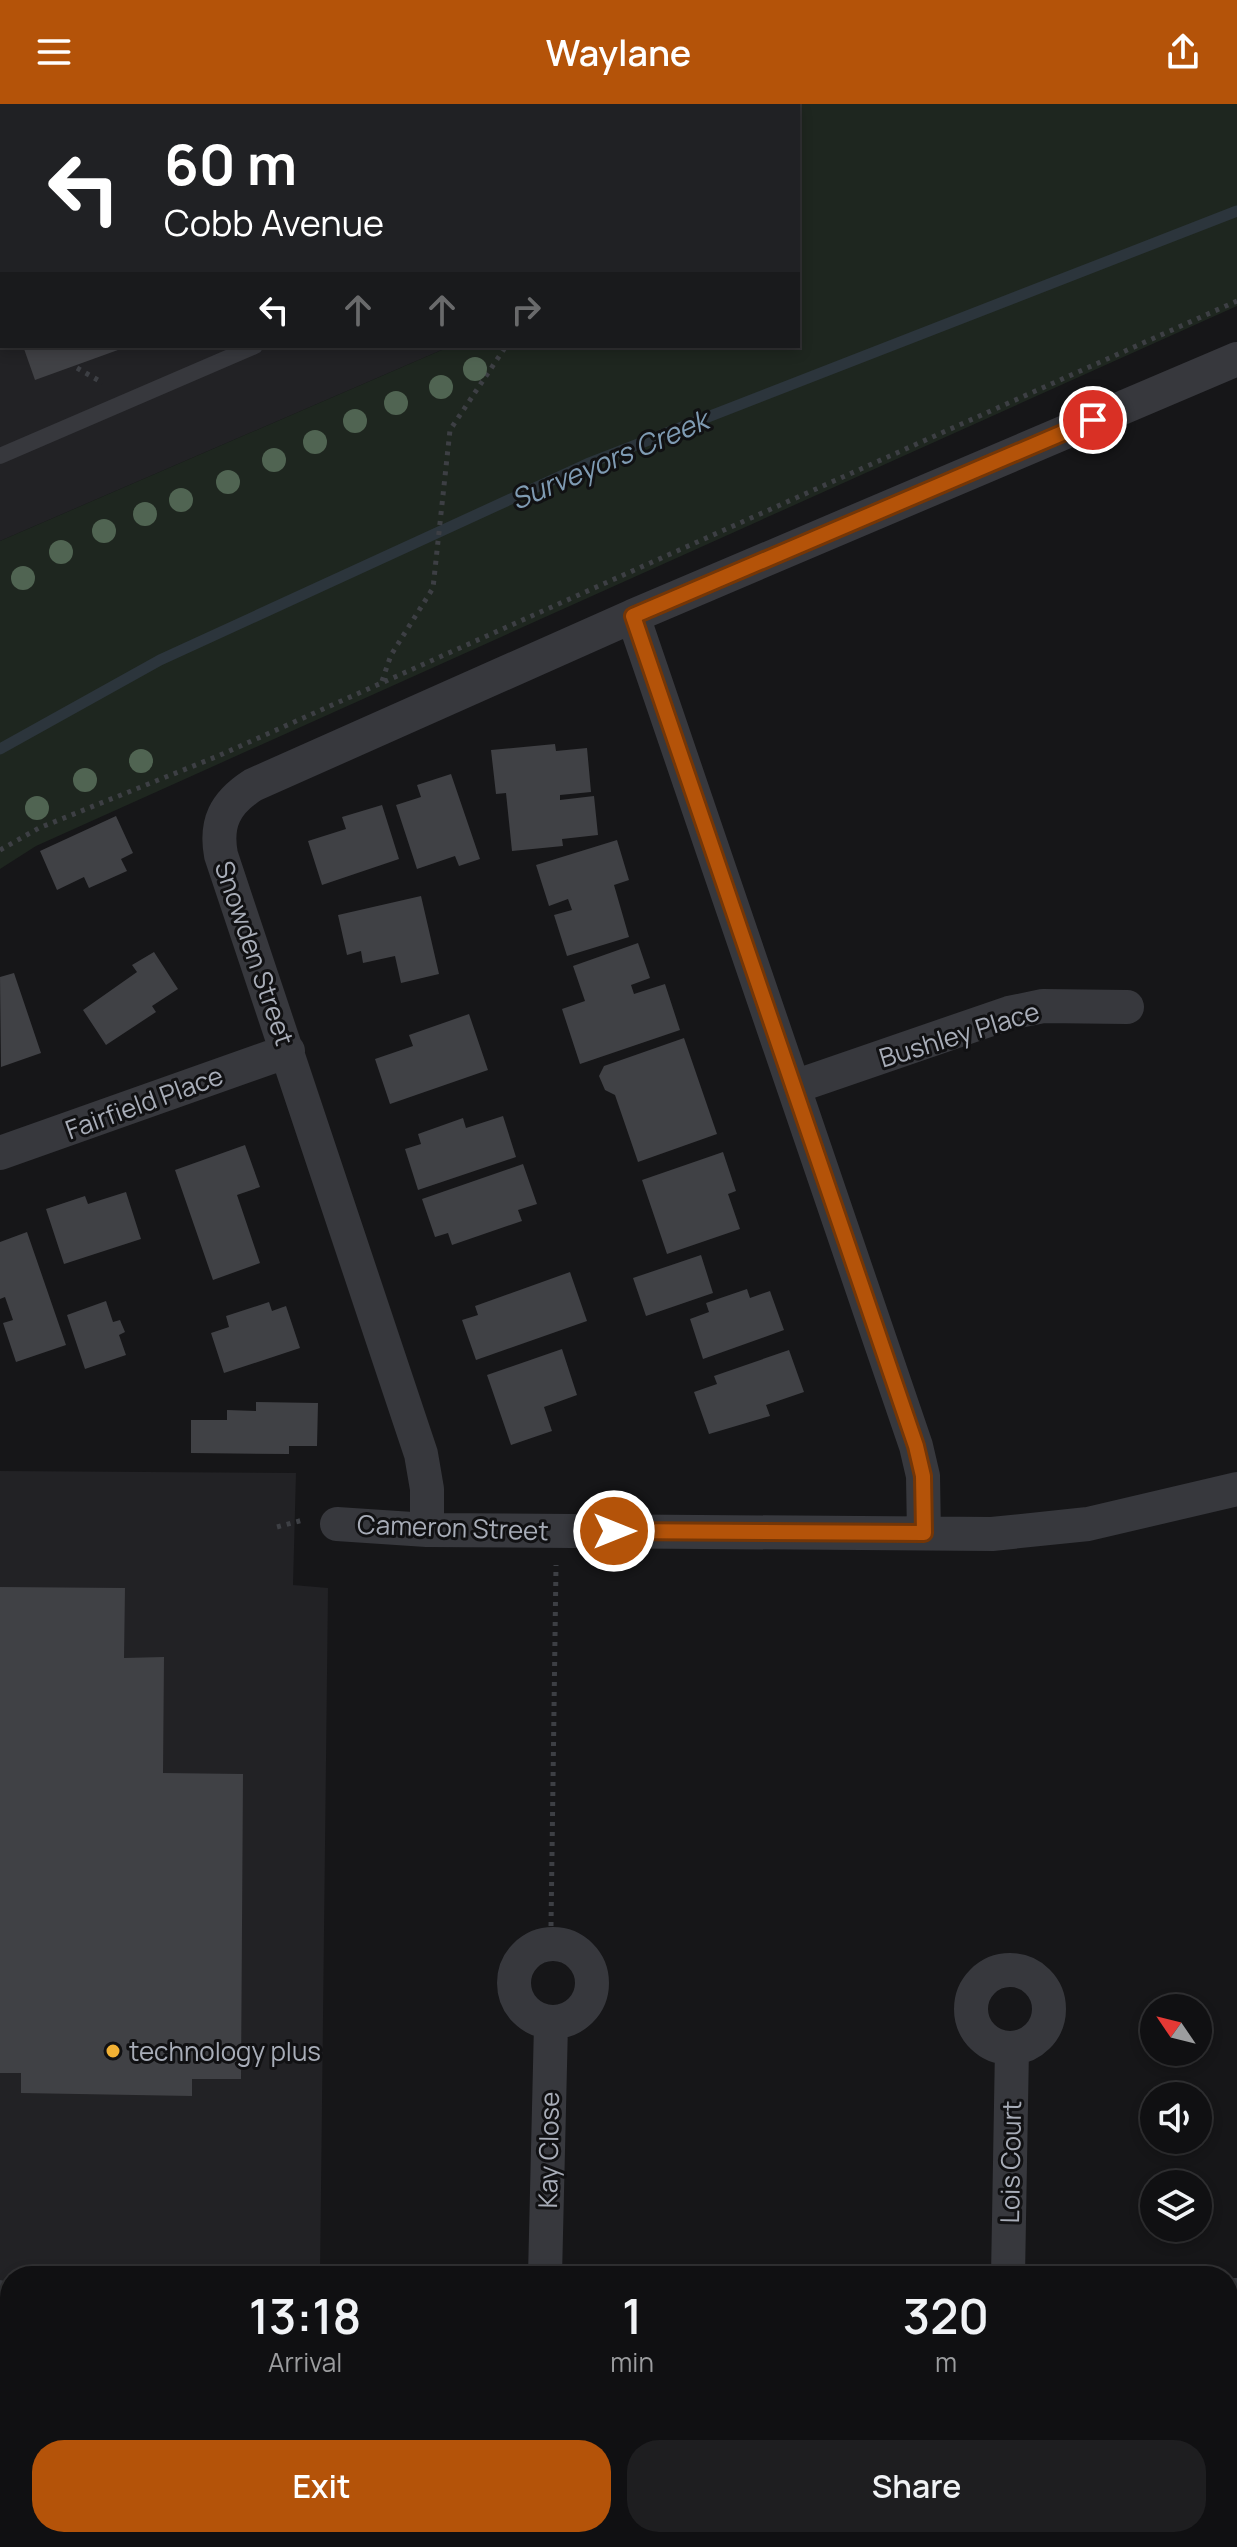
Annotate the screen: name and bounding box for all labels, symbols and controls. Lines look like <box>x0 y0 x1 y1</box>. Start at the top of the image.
text: Waylane <box>546 28 691 77</box>
icon: menu <box>32 30 76 74</box>
icon: share <box>1161 30 1205 74</box>
text: 60 m <box>164 125 297 202</box>
icon: left <box>32 136 136 240</box>
text: Cobb Avenue <box>164 198 384 247</box>
icon: left <box>252 288 296 332</box>
icon: ahead <box>336 288 380 332</box>
icon: ahead <box>420 288 464 332</box>
icon: right <box>504 288 548 332</box>
pin <box>1059 386 1127 454</box>
icon: arrive <box>1071 398 1115 442</box>
water label: Surveyors Creek <box>505 399 717 518</box>
street label: Snowden Street <box>207 856 303 1050</box>
street label: Bushley Place <box>874 993 1044 1075</box>
street label: Fairfield Place <box>60 1057 228 1147</box>
position arrow <box>572 1489 656 1573</box>
street label: Cameron Street <box>357 1506 549 1548</box>
north arrow <box>1140 1994 1212 2066</box>
map controls <box>1140 1994 1212 2242</box>
place label: technology plus <box>129 2033 321 2069</box>
marker: technology plus <box>104 2042 122 2060</box>
button: sound <box>1140 2082 1212 2154</box>
street label: Kay Close <box>529 2091 567 2209</box>
street label: Lois Court <box>991 2100 1029 2224</box>
button: layers <box>1140 2170 1212 2242</box>
text: 13:18 <box>249 2283 361 2348</box>
text: 1 <box>622 2283 642 2348</box>
text: 320 <box>903 2283 989 2348</box>
text: Arrival <box>268 2344 342 2380</box>
text: min <box>610 2344 654 2380</box>
text: m <box>935 2344 957 2380</box>
button: Exit <box>32 2440 611 2532</box>
button: Share <box>627 2440 1206 2532</box>

